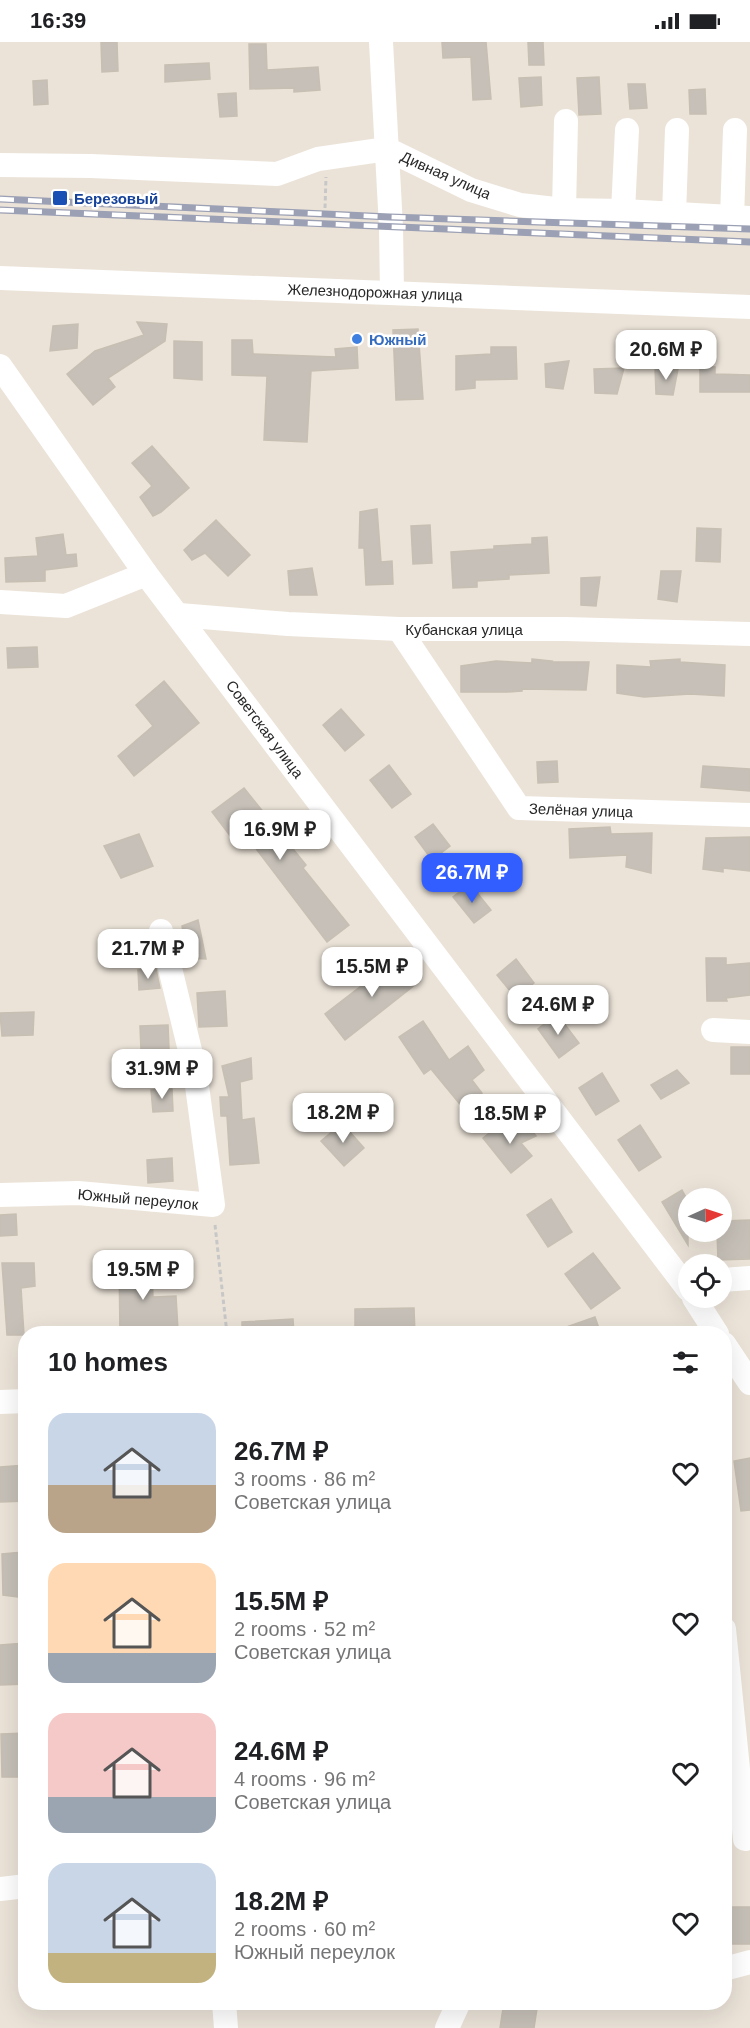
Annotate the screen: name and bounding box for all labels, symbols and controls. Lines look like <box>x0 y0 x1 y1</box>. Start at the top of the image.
text: 16:39 <box>30 8 86 33</box>
street label: Дивная улица <box>398 148 494 203</box>
marker: Березовый <box>51 189 69 207</box>
place label: Березовый <box>74 190 158 207</box>
street label: Железнодорожная улица <box>287 280 464 304</box>
pin: 20.6M ₽ <box>611 330 721 381</box>
place label: Южный <box>369 331 426 348</box>
marker: Южный <box>350 332 364 346</box>
text: 20.6M ₽ <box>630 338 702 360</box>
street label: Кубанская улица <box>405 621 523 638</box>
street label: Советская улица <box>223 677 308 782</box>
street label: Зелёная улица <box>529 800 634 820</box>
pin: 16.9M ₽ <box>225 810 335 861</box>
text: 16.9M ₽ <box>244 818 316 840</box>
pin: 26.7M ₽ <box>417 853 527 904</box>
text: 26.7M ₽ <box>436 861 508 883</box>
pin: 21.7M ₽ <box>93 929 203 980</box>
text: 21.7M ₽ <box>112 937 184 959</box>
pin: 15.5M ₽ <box>317 947 427 998</box>
text: 15.5M ₽ <box>336 955 408 977</box>
pin: 24.6M ₽ <box>503 985 613 1036</box>
text: 24.6M ₽ <box>522 993 594 1015</box>
pin: 31.9M ₽ <box>107 1049 217 1100</box>
text: 31.9M ₽ <box>126 1057 198 1079</box>
pin: 18.2M ₽ <box>288 1093 398 1144</box>
pin: 18.5M ₽ <box>455 1094 565 1145</box>
text: 18.2M ₽ <box>307 1101 379 1123</box>
text: 18.5M ₽ <box>474 1102 546 1124</box>
street label: Южный переулок <box>77 1185 199 1213</box>
north arrow <box>678 1188 732 1242</box>
map controls <box>678 1188 732 1308</box>
pin: 19.5M ₽ <box>88 1250 198 1301</box>
button: locate <box>678 1254 732 1308</box>
text: 19.5M ₽ <box>107 1258 179 1280</box>
icon: filters <box>669 1346 702 1379</box>
text: 10 homes <box>48 1347 168 1377</box>
text: 26.7M ₽ <box>234 1436 329 1466</box>
icon: home <box>96 1437 168 1509</box>
icon: heart <box>669 1457 702 1490</box>
text: 3 rooms · 86 m² <box>234 1468 375 1490</box>
text: Советская улица <box>234 1491 391 1513</box>
text: 15.5M ₽ <box>234 1586 329 1616</box>
icon: home <box>96 1587 168 1659</box>
icon: heart <box>669 1607 702 1640</box>
text: 2 rooms · 52 m² <box>234 1618 375 1640</box>
text: Советская улица <box>234 1641 391 1663</box>
text: 24.6M ₽ <box>234 1736 329 1766</box>
icon: home <box>96 1737 168 1809</box>
icon: heart <box>669 1757 702 1790</box>
text: 4 rooms · 96 m² <box>234 1768 375 1790</box>
text: Советская улица <box>234 1791 391 1813</box>
text: 18.2M ₽ <box>234 1886 329 1916</box>
icon: home <box>96 1887 168 1959</box>
icon: heart <box>669 1907 702 1940</box>
text: 2 rooms · 60 m² <box>234 1918 375 1940</box>
text: Южный переулок <box>234 1941 395 1963</box>

